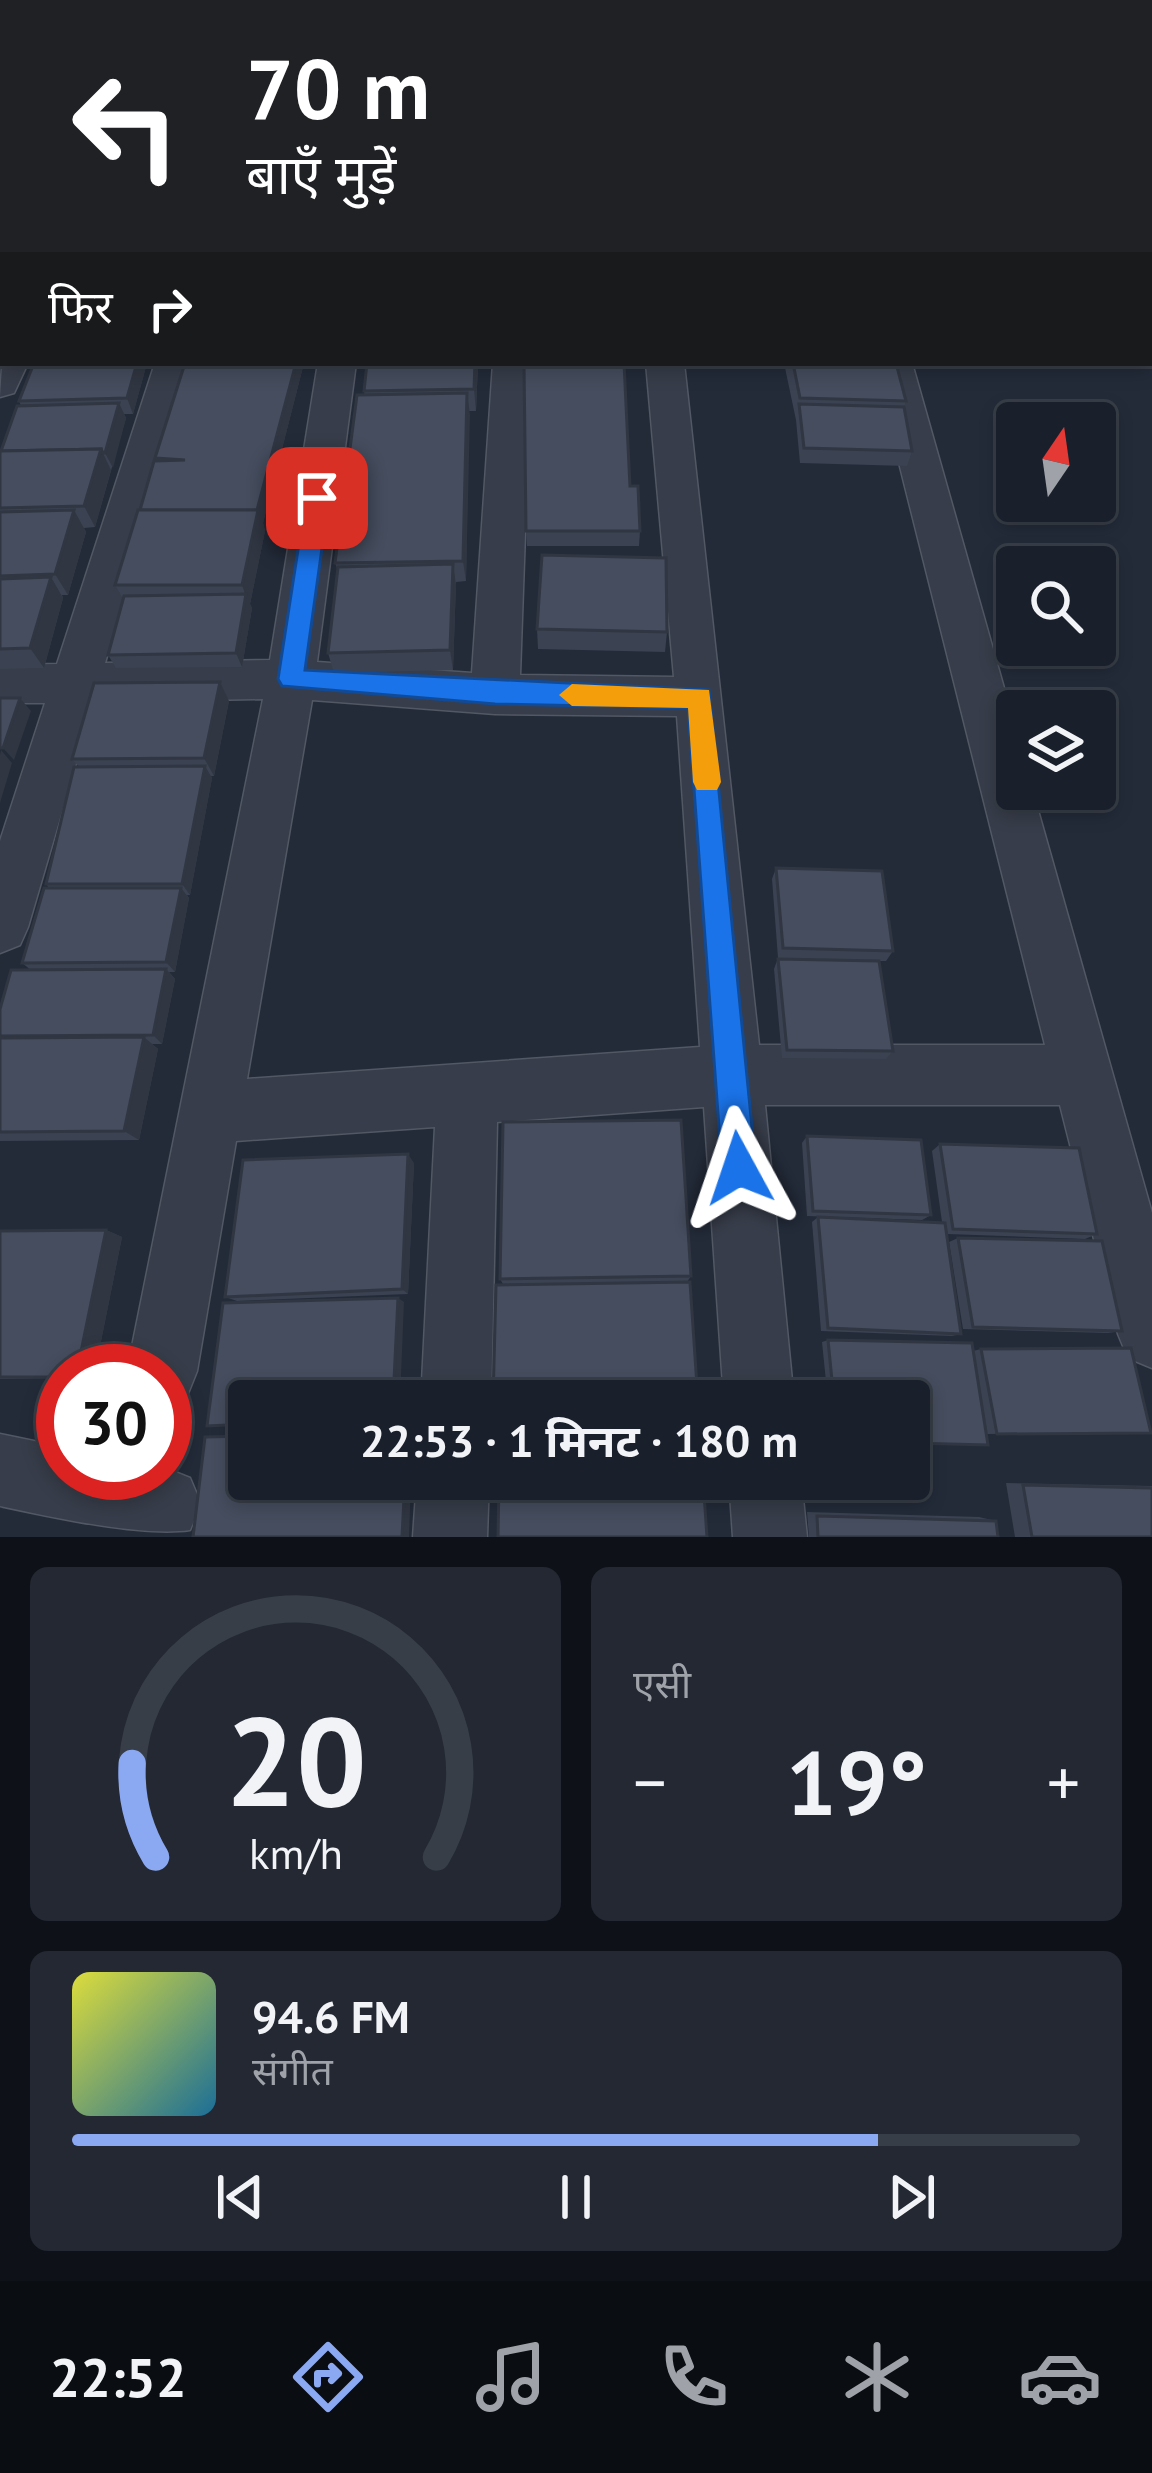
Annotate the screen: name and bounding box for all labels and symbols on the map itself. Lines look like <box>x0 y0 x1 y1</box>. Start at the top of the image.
north arrow <box>996 402 1116 522</box>
pin <box>266 447 368 549</box>
position arrow <box>676 1105 802 1231</box>
speed limit sign: 30 <box>36 1344 192 1500</box>

